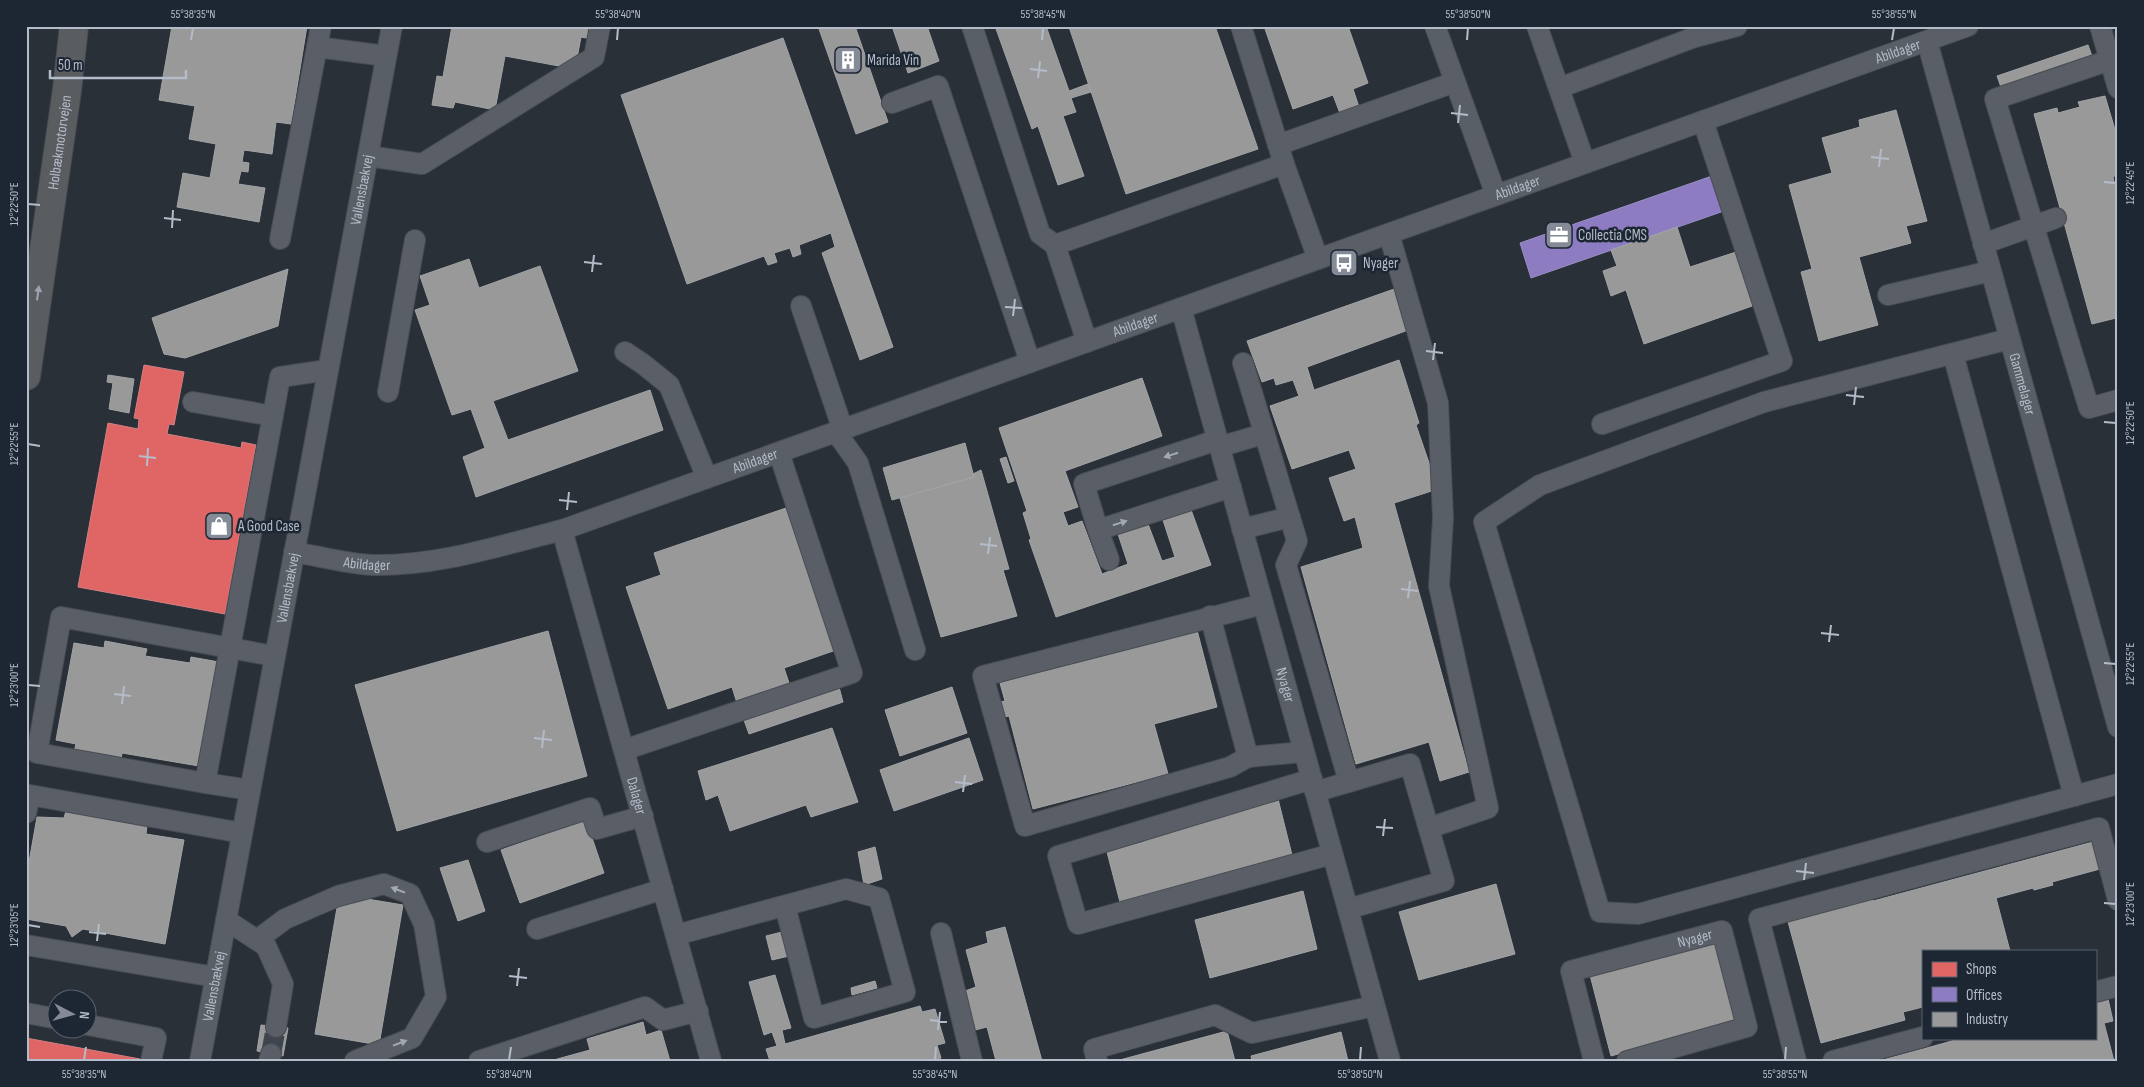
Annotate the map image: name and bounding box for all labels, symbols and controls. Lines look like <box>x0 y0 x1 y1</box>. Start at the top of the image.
text: 55°38'35"N <box>171 7 215 22</box>
text: 55°38'40"N <box>595 7 641 22</box>
text: 55°38'45"N <box>1021 7 1065 22</box>
text: 55°38'50"N <box>1445 7 1491 22</box>
text: 55°38'55"N <box>1872 7 1916 22</box>
street label: Abildager <box>1872 35 1924 69</box>
building icon: Marida Vin <box>833 45 863 75</box>
scale bar <box>50 48 186 80</box>
place label: Marida Vin <box>867 51 919 70</box>
text: 50 m <box>58 56 83 75</box>
street label: Holbækmotorvejen <box>44 94 76 191</box>
street label: Vallensbækvej <box>346 153 378 227</box>
text: 12°22'45"E <box>2123 161 2138 204</box>
street label: Abildager <box>1491 171 1544 205</box>
text: 12°22'50"E <box>7 182 22 226</box>
office icon: Collectia CMS <box>1544 220 1574 250</box>
place label: Collectia CMS <box>1578 226 1647 245</box>
bus stop icon: Nyager <box>1329 248 1359 278</box>
place label: Nyager <box>1363 254 1399 273</box>
one-way arrow <box>34 285 42 301</box>
street label: Abildager <box>1109 308 1161 342</box>
street label: Gammelager <box>2004 351 2040 418</box>
text: 12°22'50"E <box>2123 401 2138 445</box>
text: 12°22'55"E <box>7 423 22 465</box>
street label: Abildager <box>729 444 781 478</box>
one-way arrow <box>1163 452 1178 460</box>
shop icon: A Good Case <box>204 511 234 541</box>
place label: A Good Case <box>237 517 300 536</box>
one-way arrow <box>1113 518 1128 526</box>
street label: Vallensbækvej <box>272 551 304 625</box>
street label: Abildager <box>341 553 391 575</box>
text: 12°22'55"E <box>2123 643 2138 685</box>
text: 12°23'00"E <box>7 663 22 707</box>
street label: Nyager <box>1271 665 1299 705</box>
street label: Dalager <box>622 775 651 817</box>
text: 12°23'00"E <box>2123 882 2138 926</box>
one-way arrow <box>391 885 405 893</box>
text: 12°23'05"E <box>7 903 22 947</box>
street label: Nyager <box>1675 925 1715 952</box>
street label: Vallensbækvej <box>199 949 230 1023</box>
legend <box>1922 950 2096 1040</box>
text: Shops <box>1966 960 1997 979</box>
text: Offices <box>1966 986 2002 1005</box>
north arrow <box>48 990 98 1040</box>
text: Industry <box>1966 1010 2008 1029</box>
text: N <box>76 1011 93 1020</box>
one-way arrow <box>393 1039 408 1047</box>
text: 55°38'35"N <box>62 1067 106 1082</box>
text: 55°38'40"N <box>486 1067 532 1082</box>
text: 55°38'45"N <box>913 1067 957 1082</box>
text: 55°38'50"N <box>1337 1067 1383 1082</box>
text: 55°38'55"N <box>1763 1067 1807 1082</box>

